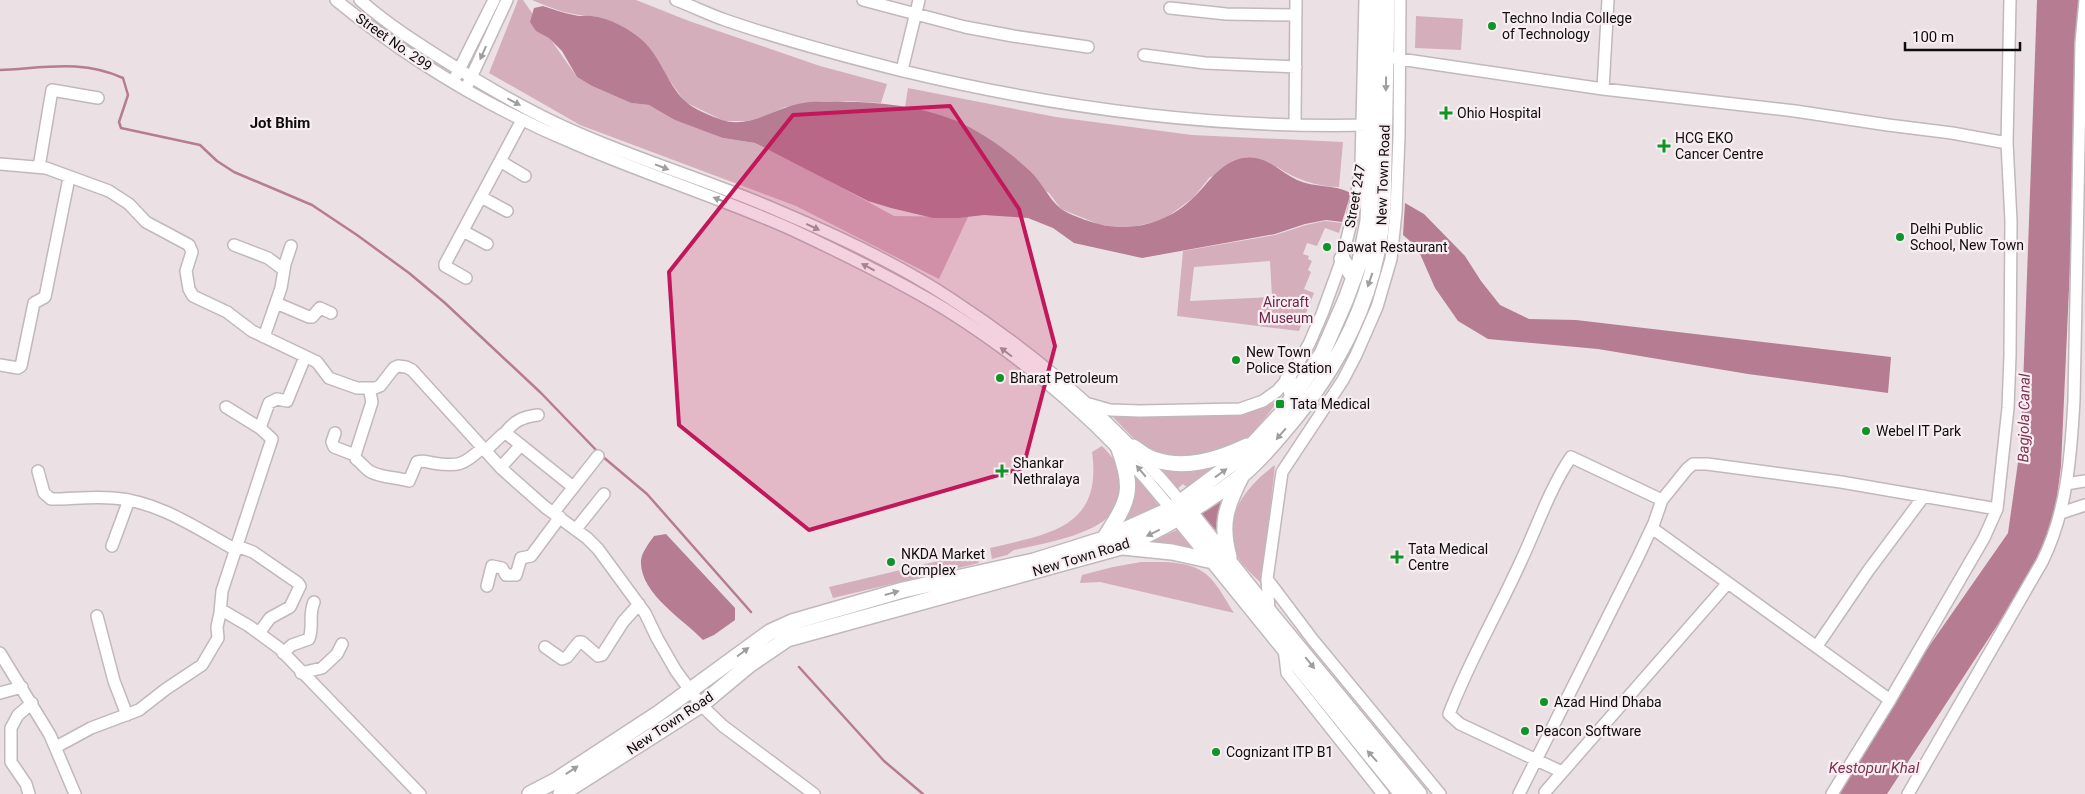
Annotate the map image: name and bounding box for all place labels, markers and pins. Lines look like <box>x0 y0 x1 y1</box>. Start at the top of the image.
place label: Techno India College of Technology <box>1502 10 1632 42</box>
marker: Techno India College of Technology <box>1486 20 1498 32</box>
place label: Ohio Hospital <box>1457 105 1541 121</box>
marker: Ohio Hospital <box>1439 106 1453 120</box>
place label: HCG EKO Cancer Centre <box>1675 130 1763 162</box>
marker: HCG EKO Cancer Centre <box>1657 139 1671 153</box>
place label: Delhi Public School, New Town <box>1910 221 2024 253</box>
marker: Delhi Public School, New Town <box>1894 231 1906 243</box>
place label: Dawat Restaurant <box>1337 239 1448 255</box>
marker: Dawat Restaurant <box>1321 241 1333 253</box>
place label: New Town Police Station <box>1246 344 1332 376</box>
marker: New Town Police Station <box>1230 354 1242 366</box>
place label: Bharat Petroleum <box>1010 370 1118 386</box>
marker: Bharat Petroleum <box>994 372 1006 384</box>
place label: Tata Medical <box>1290 396 1370 412</box>
marker: Tata Medical <box>1274 398 1286 410</box>
place label: Webel IT Park <box>1876 423 1962 439</box>
marker: Webel IT Park <box>1860 425 1872 437</box>
place label: Shankar Nethralaya <box>1013 455 1080 487</box>
marker: Shankar Nethralaya <box>995 464 1009 478</box>
place label: Tata Medical Centre <box>1408 541 1488 573</box>
place label: NKDA Market Complex <box>901 546 985 578</box>
marker: Tata Medical Centre <box>1390 550 1404 564</box>
marker: NKDA Market Complex <box>885 556 897 568</box>
place label: Azad Hind Dhaba <box>1554 694 1662 710</box>
marker: Azad Hind Dhaba <box>1538 696 1550 708</box>
place label: Peacon Software <box>1535 723 1641 739</box>
marker: Peacon Software <box>1519 725 1531 737</box>
place label: Cognizant ITP B1 <box>1226 744 1333 760</box>
marker: Cognizant ITP B1 <box>1210 746 1222 758</box>

